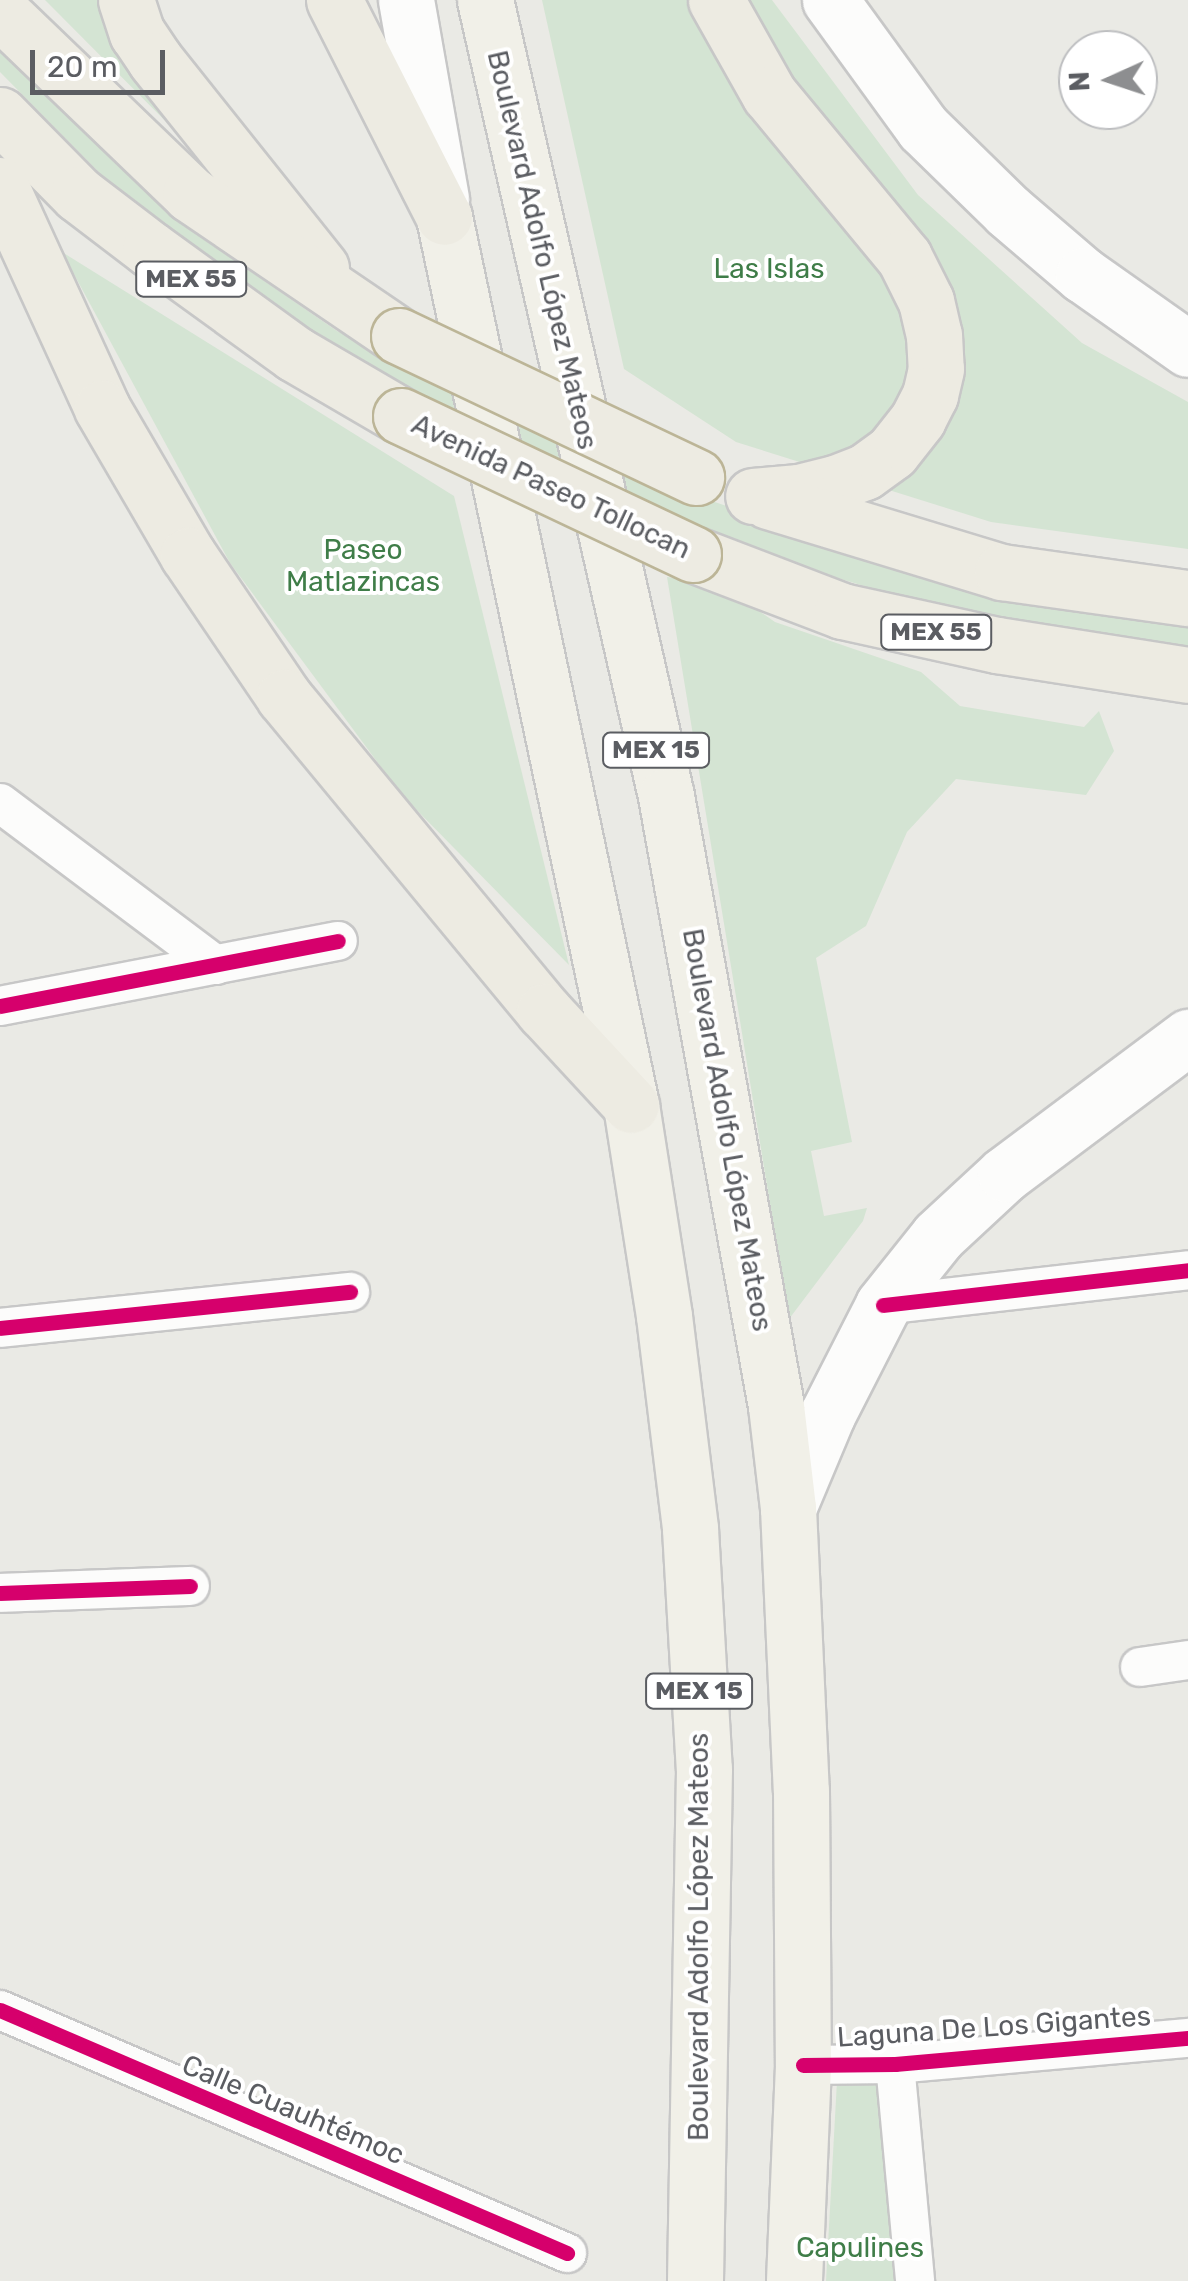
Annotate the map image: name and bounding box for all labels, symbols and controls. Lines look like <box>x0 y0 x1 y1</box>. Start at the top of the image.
scale bar <box>35 30 170 92</box>
north arrow <box>1058 30 1158 130</box>
street label: Boulevard Adolfo López Mateos <box>480 47 604 453</box>
text: 20 m <box>47 49 118 85</box>
text: N <box>1063 71 1097 92</box>
park label: Las Islas <box>714 252 824 286</box>
road number: MEX 55 <box>134 259 248 299</box>
street label: Avenida Paseo Tollocan <box>406 407 696 567</box>
park label: Paseo Matlazincas <box>286 533 440 599</box>
road number: MEX 55 <box>878 612 994 652</box>
road number: MEX 15 <box>601 730 711 770</box>
street label: Boulevard Adolfo López Mateos <box>675 926 779 1334</box>
road number: MEX 15 <box>644 1671 754 1711</box>
street label: Boulevard Adolfo López Mateos <box>682 1733 716 2141</box>
street label: Laguna De Los Gigantes <box>836 1999 1152 2055</box>
street label: Calle Cuauhtémoc <box>177 2048 409 2172</box>
park label: Capulines <box>796 2231 924 2265</box>

